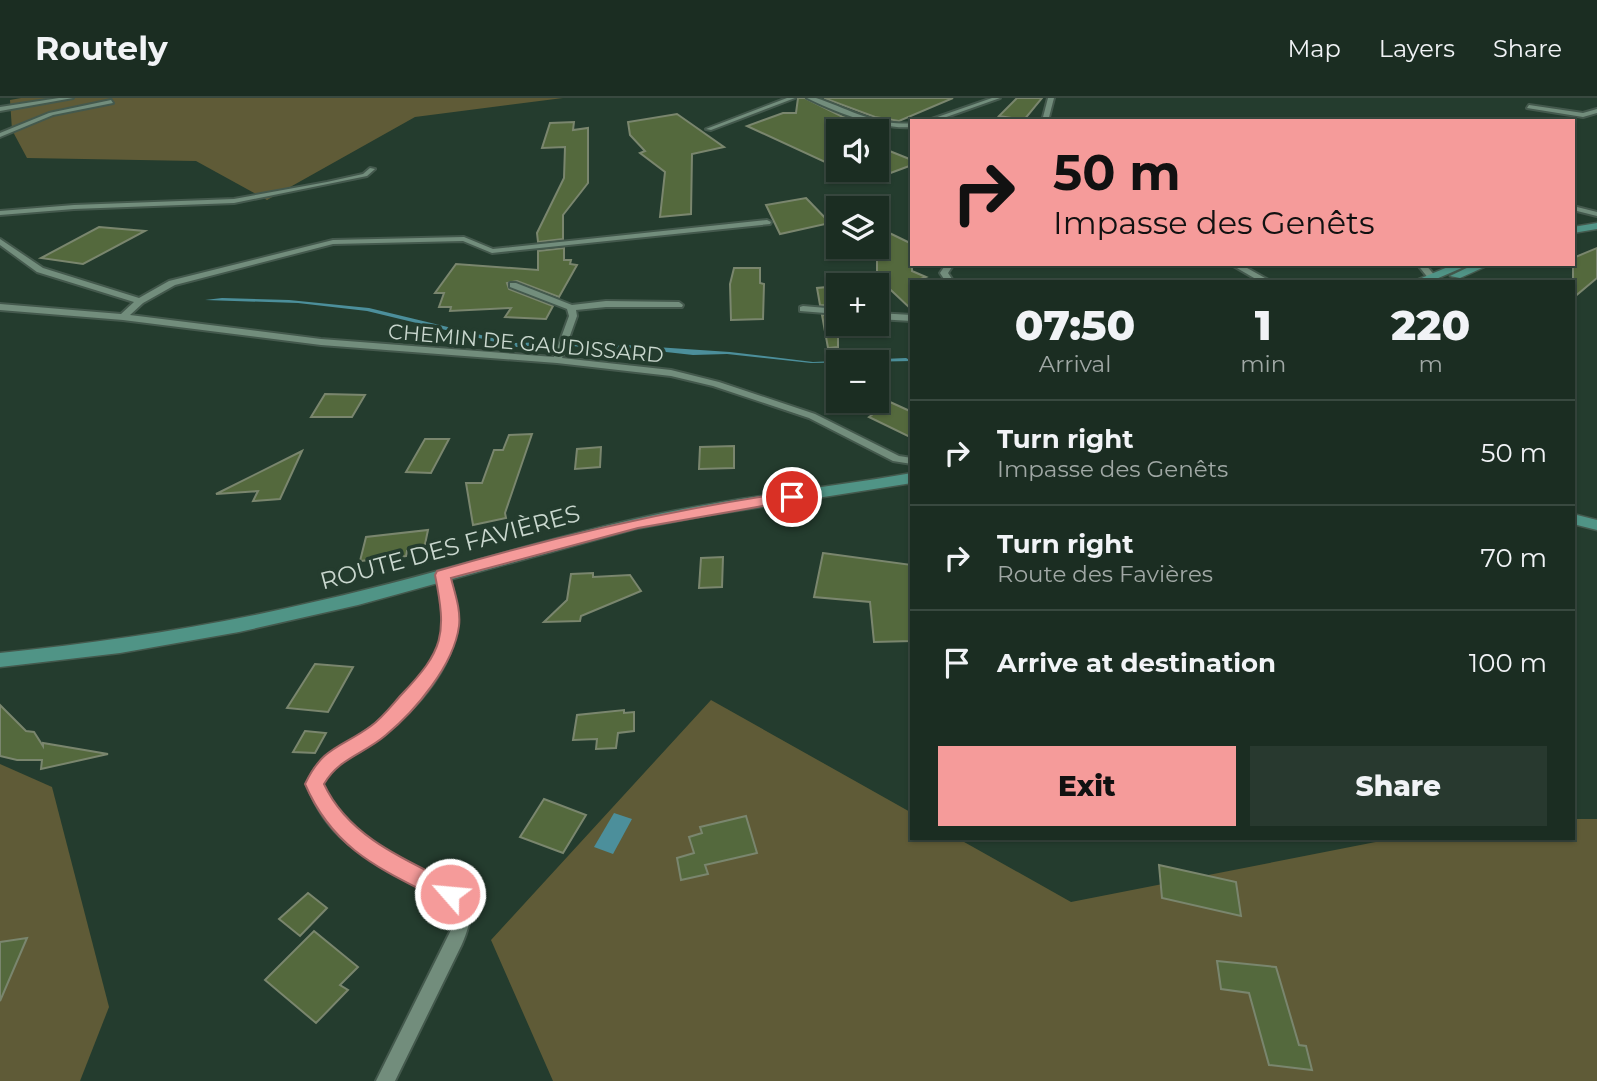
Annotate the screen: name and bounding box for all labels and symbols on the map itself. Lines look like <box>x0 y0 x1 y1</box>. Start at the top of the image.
street label: CHEMIN DE GAUDISSARD <box>387 318 665 368</box>
pin <box>762 467 822 527</box>
street label: ROUTE DES FAVIÈRES <box>317 498 583 596</box>
position arrow <box>413 857 487 931</box>

